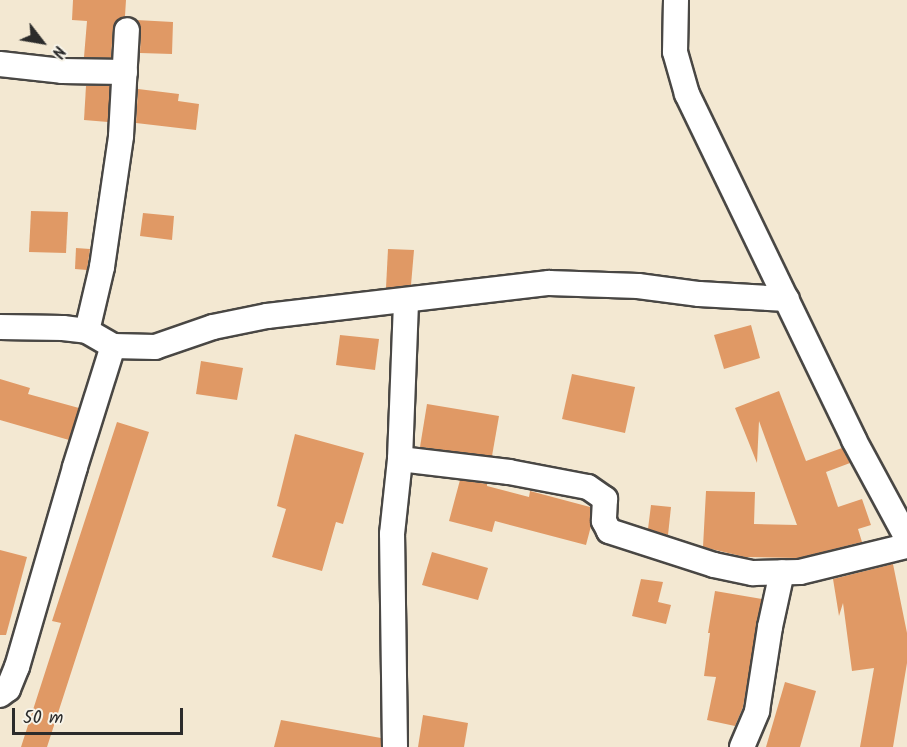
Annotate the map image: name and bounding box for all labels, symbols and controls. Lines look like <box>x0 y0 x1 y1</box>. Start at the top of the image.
north arrow <box>12 12 72 72</box>
text: N <box>45 41 71 62</box>
scale bar <box>15 696 186 734</box>
text: 50 m <box>23 704 63 733</box>

